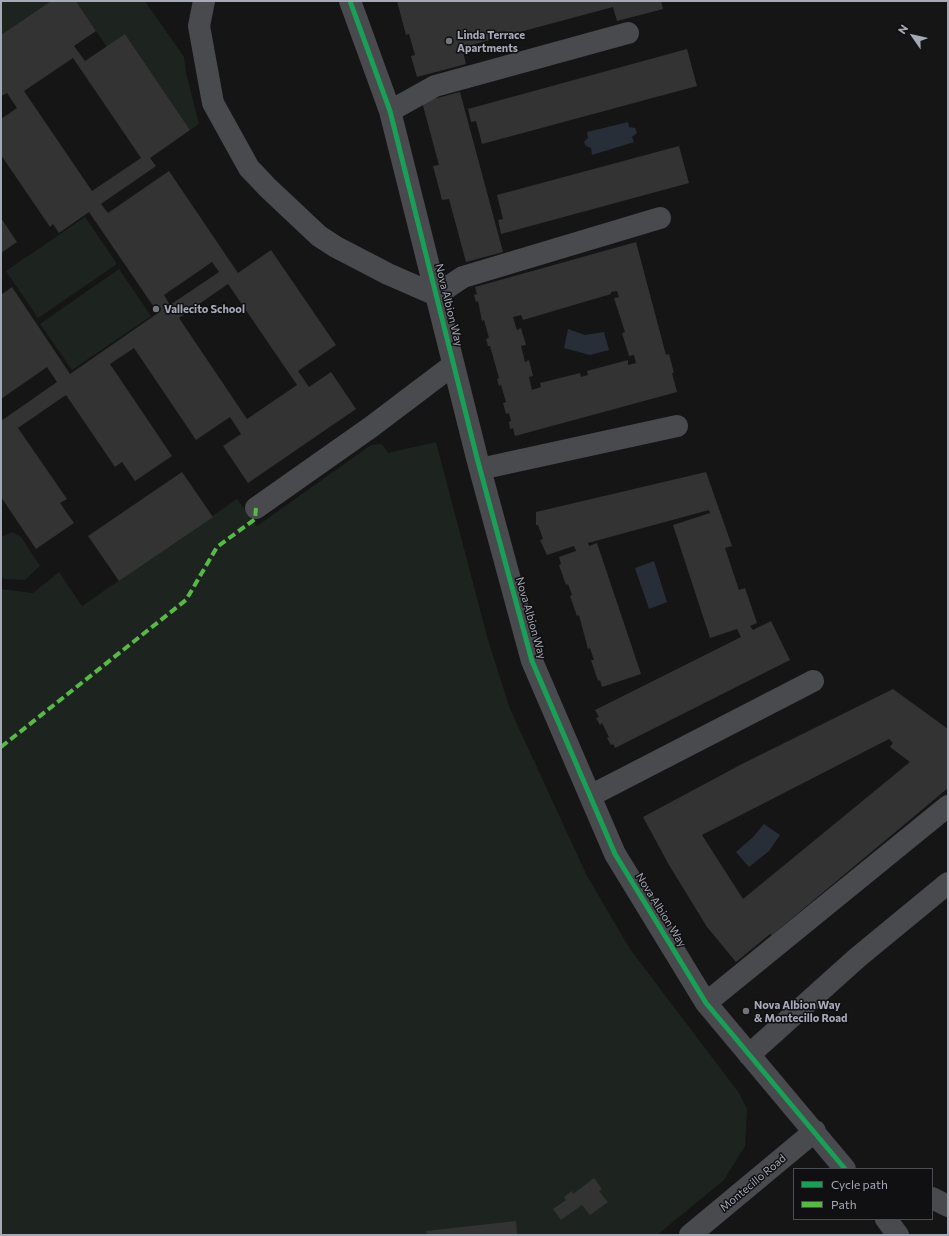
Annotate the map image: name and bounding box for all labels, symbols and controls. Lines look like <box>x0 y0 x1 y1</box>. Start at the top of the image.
north arrow <box>893 16 933 56</box>
text: N <box>895 22 910 36</box>
place label: Linda Terrace Apartments <box>457 28 525 54</box>
marker: Linda Terrace Apartments <box>444 36 454 46</box>
street label: Nova Albion Way <box>432 262 466 348</box>
place label: Vallecito School <box>164 302 245 316</box>
marker: Vallecito School <box>151 304 161 314</box>
street label: Nova Albion Way <box>513 575 549 661</box>
street label: Nova Albion Way <box>633 871 689 949</box>
place label: Nova Albion Way & Montecillo Road <box>754 998 847 1024</box>
marker: Nova Albion Way & Montecillo Road <box>741 1006 751 1016</box>
street label: Montecillo Road <box>717 1152 789 1214</box>
legend <box>793 1168 933 1220</box>
text: Cycle path <box>831 1177 888 1191</box>
text: Path <box>831 1197 857 1211</box>

